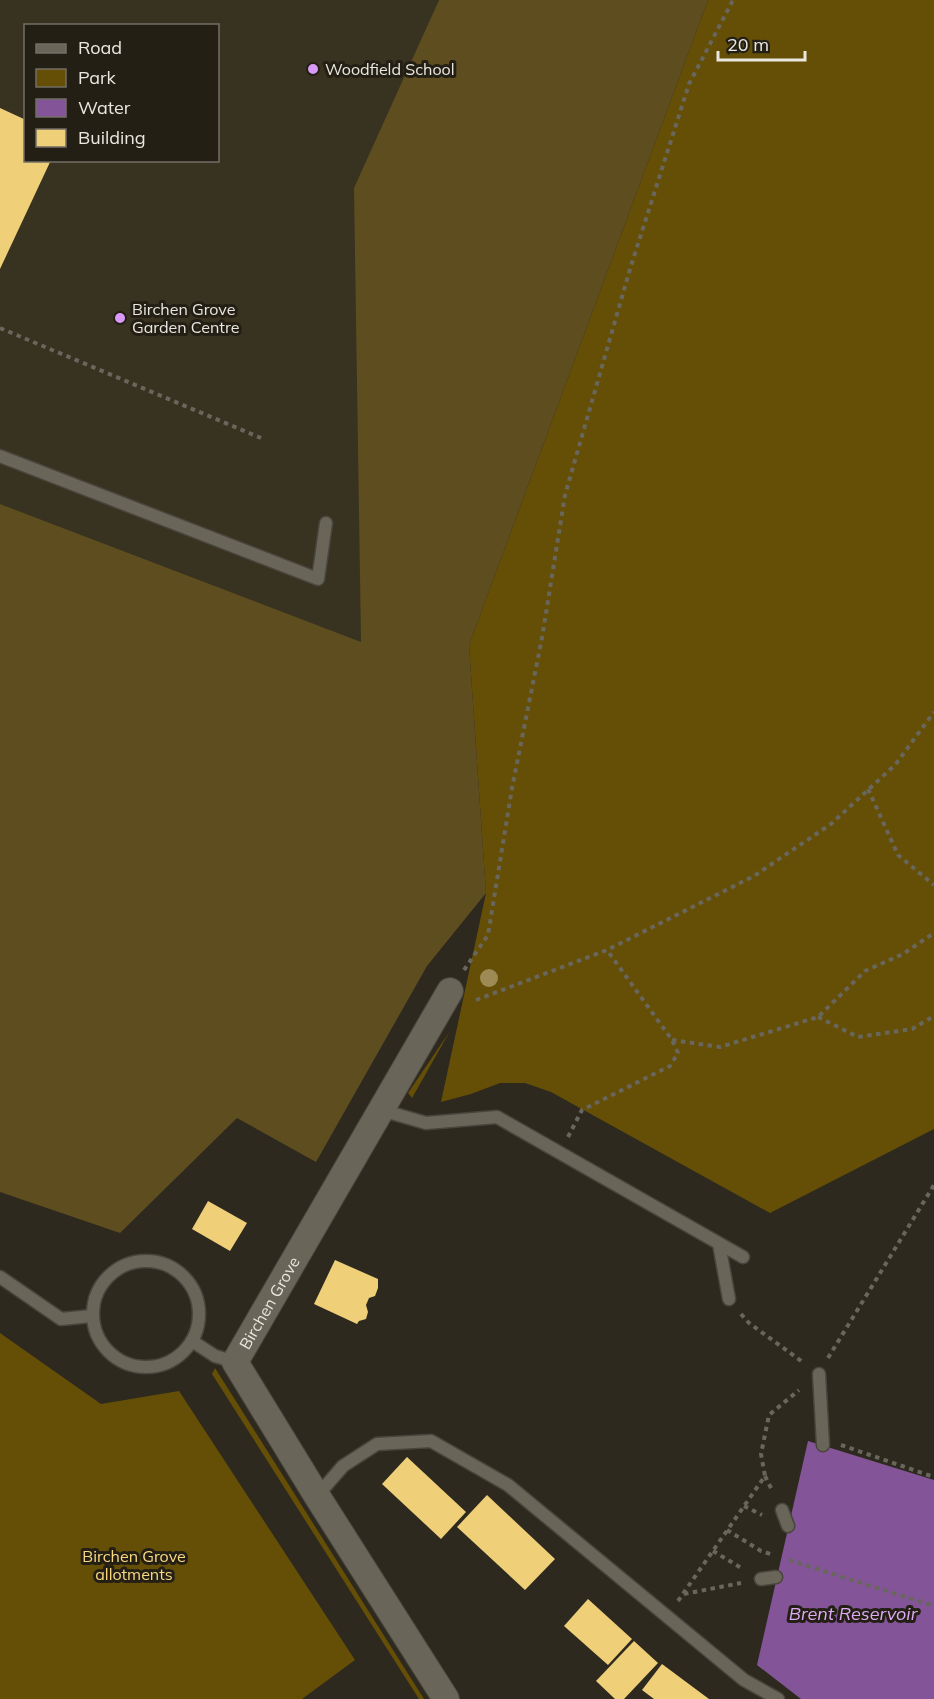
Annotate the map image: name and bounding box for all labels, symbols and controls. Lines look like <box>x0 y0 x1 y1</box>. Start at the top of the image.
legend <box>24 24 219 162</box>
scale bar <box>718 24 805 62</box>
text: 20 m <box>727 33 769 56</box>
text: Road <box>78 36 122 59</box>
place label: Woodfield School <box>325 59 455 79</box>
marker: Woodfield School <box>306 62 320 76</box>
text: Park <box>78 66 117 89</box>
text: Water <box>78 96 131 119</box>
text: Building <box>78 126 146 149</box>
place label: Birchen Grove Garden Centre <box>132 299 239 337</box>
marker: Birchen Grove Garden Centre <box>113 311 127 325</box>
street label: Birchen Grove <box>235 1253 304 1353</box>
park label: Birchen Grove allotments <box>82 1546 186 1584</box>
water label: Brent Reservoir <box>789 1602 919 1625</box>

